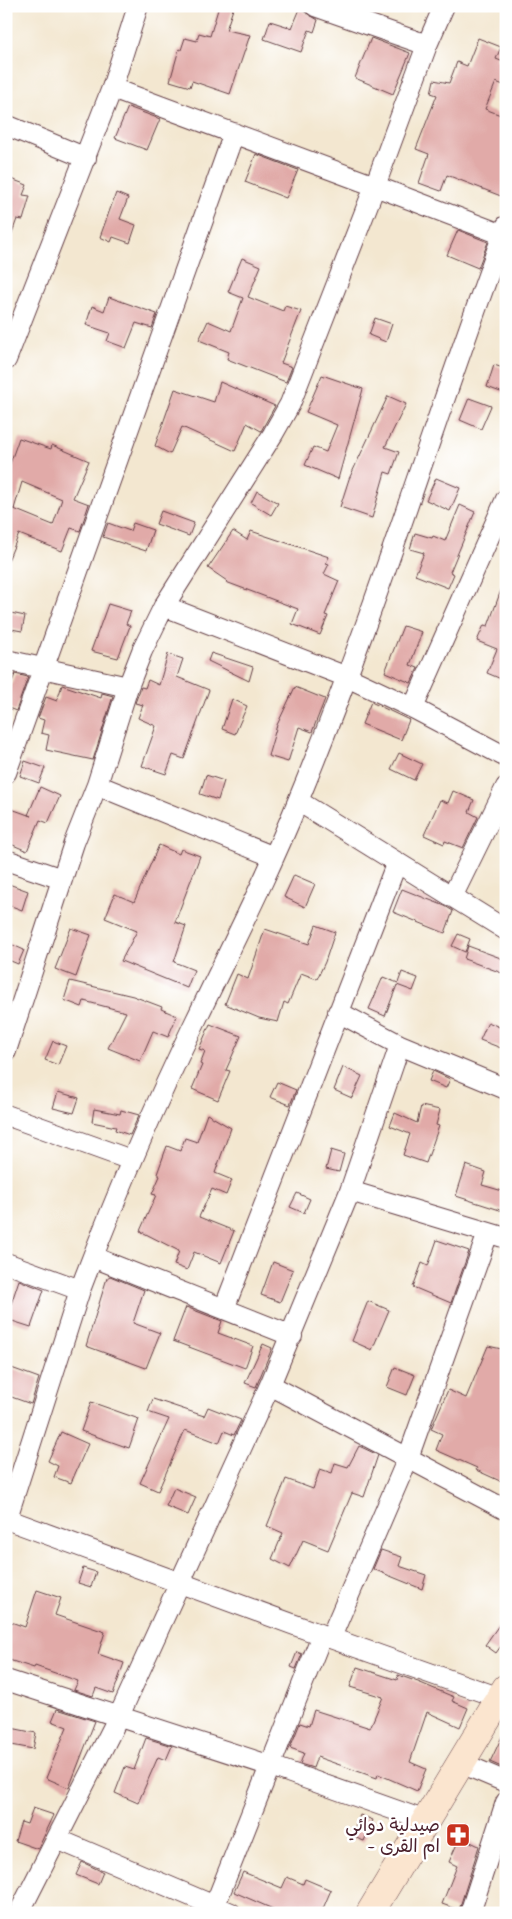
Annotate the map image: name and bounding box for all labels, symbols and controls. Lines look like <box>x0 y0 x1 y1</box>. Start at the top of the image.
place label: صيدلية دوائي - ام القرى <box>345 1814 440 1860</box>
pharmacy icon: صيدلية دوائي - ام القرى <box>445 1822 471 1848</box>

